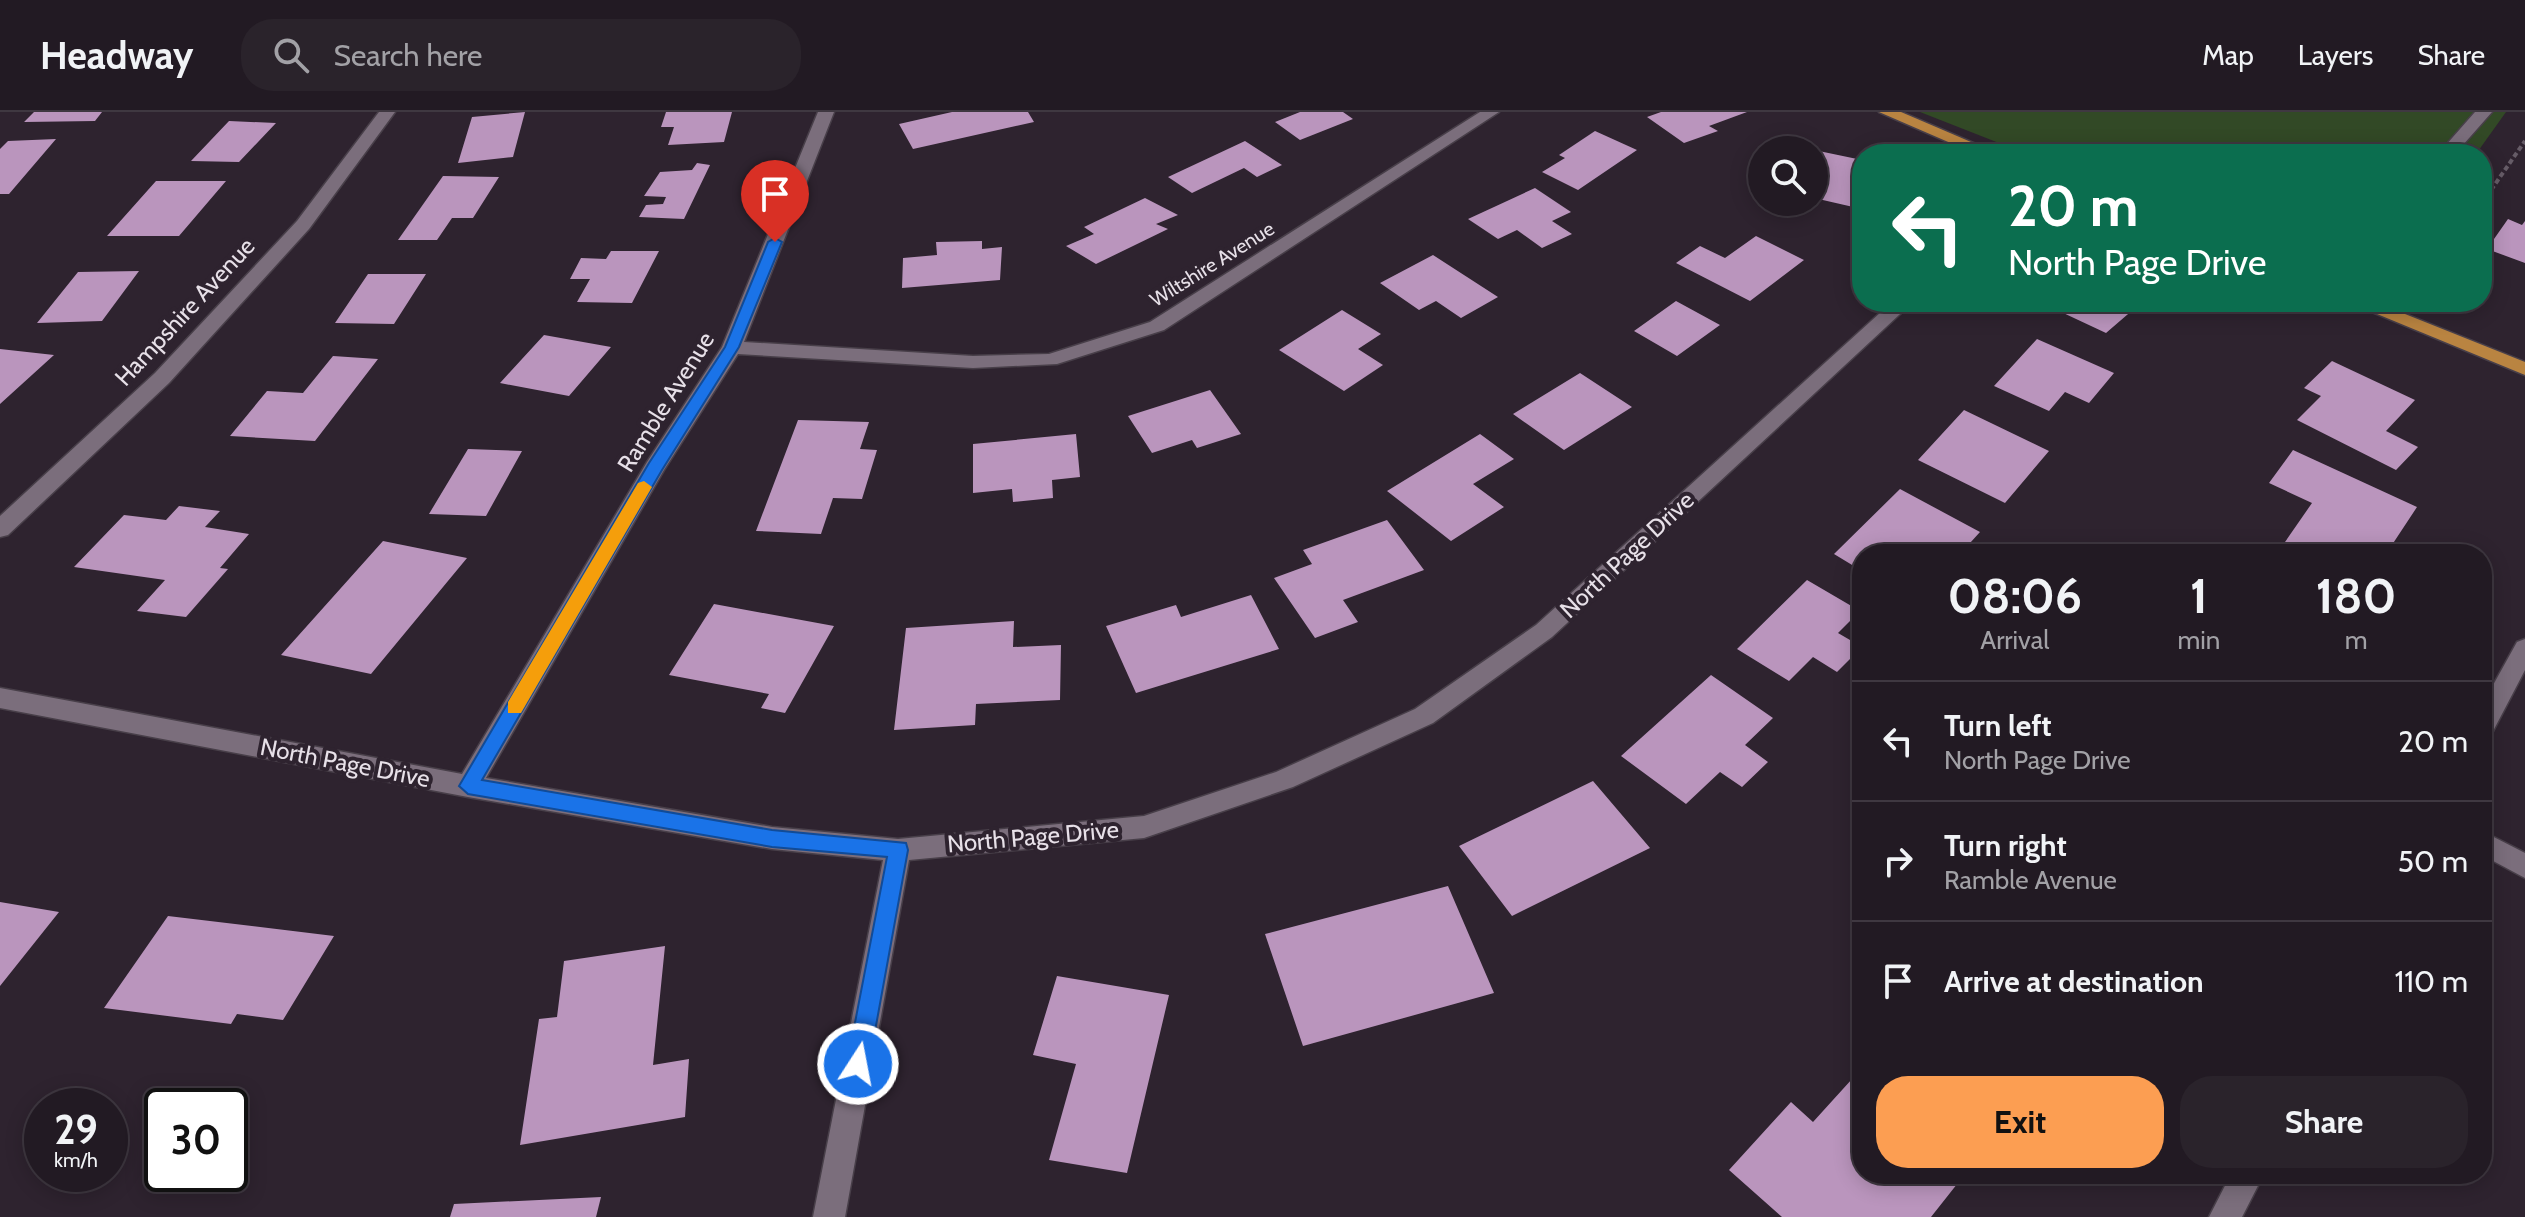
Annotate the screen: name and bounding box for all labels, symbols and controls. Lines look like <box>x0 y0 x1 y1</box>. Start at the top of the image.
search box <box>241 19 801 91</box>
text: Headway <box>40 32 193 79</box>
icon: search <box>269 33 313 77</box>
text: Search here <box>333 37 482 74</box>
text: Map <box>2202 38 2254 72</box>
text: Layers <box>2298 38 2373 72</box>
text: Share <box>2417 38 2485 72</box>
map controls <box>1748 136 1828 216</box>
button: search <box>1748 136 1828 216</box>
pin <box>741 160 809 242</box>
icon: arrive <box>753 172 797 216</box>
text: 20 m <box>2008 172 2138 240</box>
icon: left <box>1876 176 1980 280</box>
street label: Wiltshire Avenue <box>1145 216 1279 312</box>
street label: Hampshire Avenue <box>109 232 261 392</box>
text: North Page Drive <box>2008 240 2266 284</box>
street label: Ramble Avenue <box>611 326 720 477</box>
street label: North Page Drive <box>1554 485 1700 624</box>
text: 08:06 <box>1948 567 2082 625</box>
text: 1 <box>2190 567 2208 625</box>
text: 180 <box>2316 567 2396 625</box>
text: Arrival <box>1980 624 2049 656</box>
text: min <box>2177 624 2220 656</box>
text: m <box>2345 624 2368 656</box>
text: Turn left <box>1944 707 2052 744</box>
icon: left <box>1876 719 1920 763</box>
text: 20 m <box>2398 723 2468 760</box>
street label: North Page Drive <box>258 732 432 793</box>
text: North Page Drive <box>1944 744 2131 776</box>
street label: North Page Drive <box>946 815 1120 858</box>
text: Turn right <box>1944 827 2067 864</box>
icon: right <box>1876 839 1920 883</box>
text: 50 m <box>2398 843 2468 880</box>
text: Ramble Avenue <box>1944 864 2117 896</box>
icon: arrive <box>1876 959 1920 1003</box>
text: Arrive at destination <box>1944 963 2204 1000</box>
text: 110 m <box>2394 963 2468 1000</box>
position arrow <box>816 1022 900 1106</box>
button: Exit <box>1876 1076 2164 1168</box>
button: Share <box>2180 1076 2468 1168</box>
speed limit sign: 30 <box>144 1088 248 1192</box>
text: 29 <box>54 1105 98 1154</box>
text: km/h <box>54 1148 98 1172</box>

